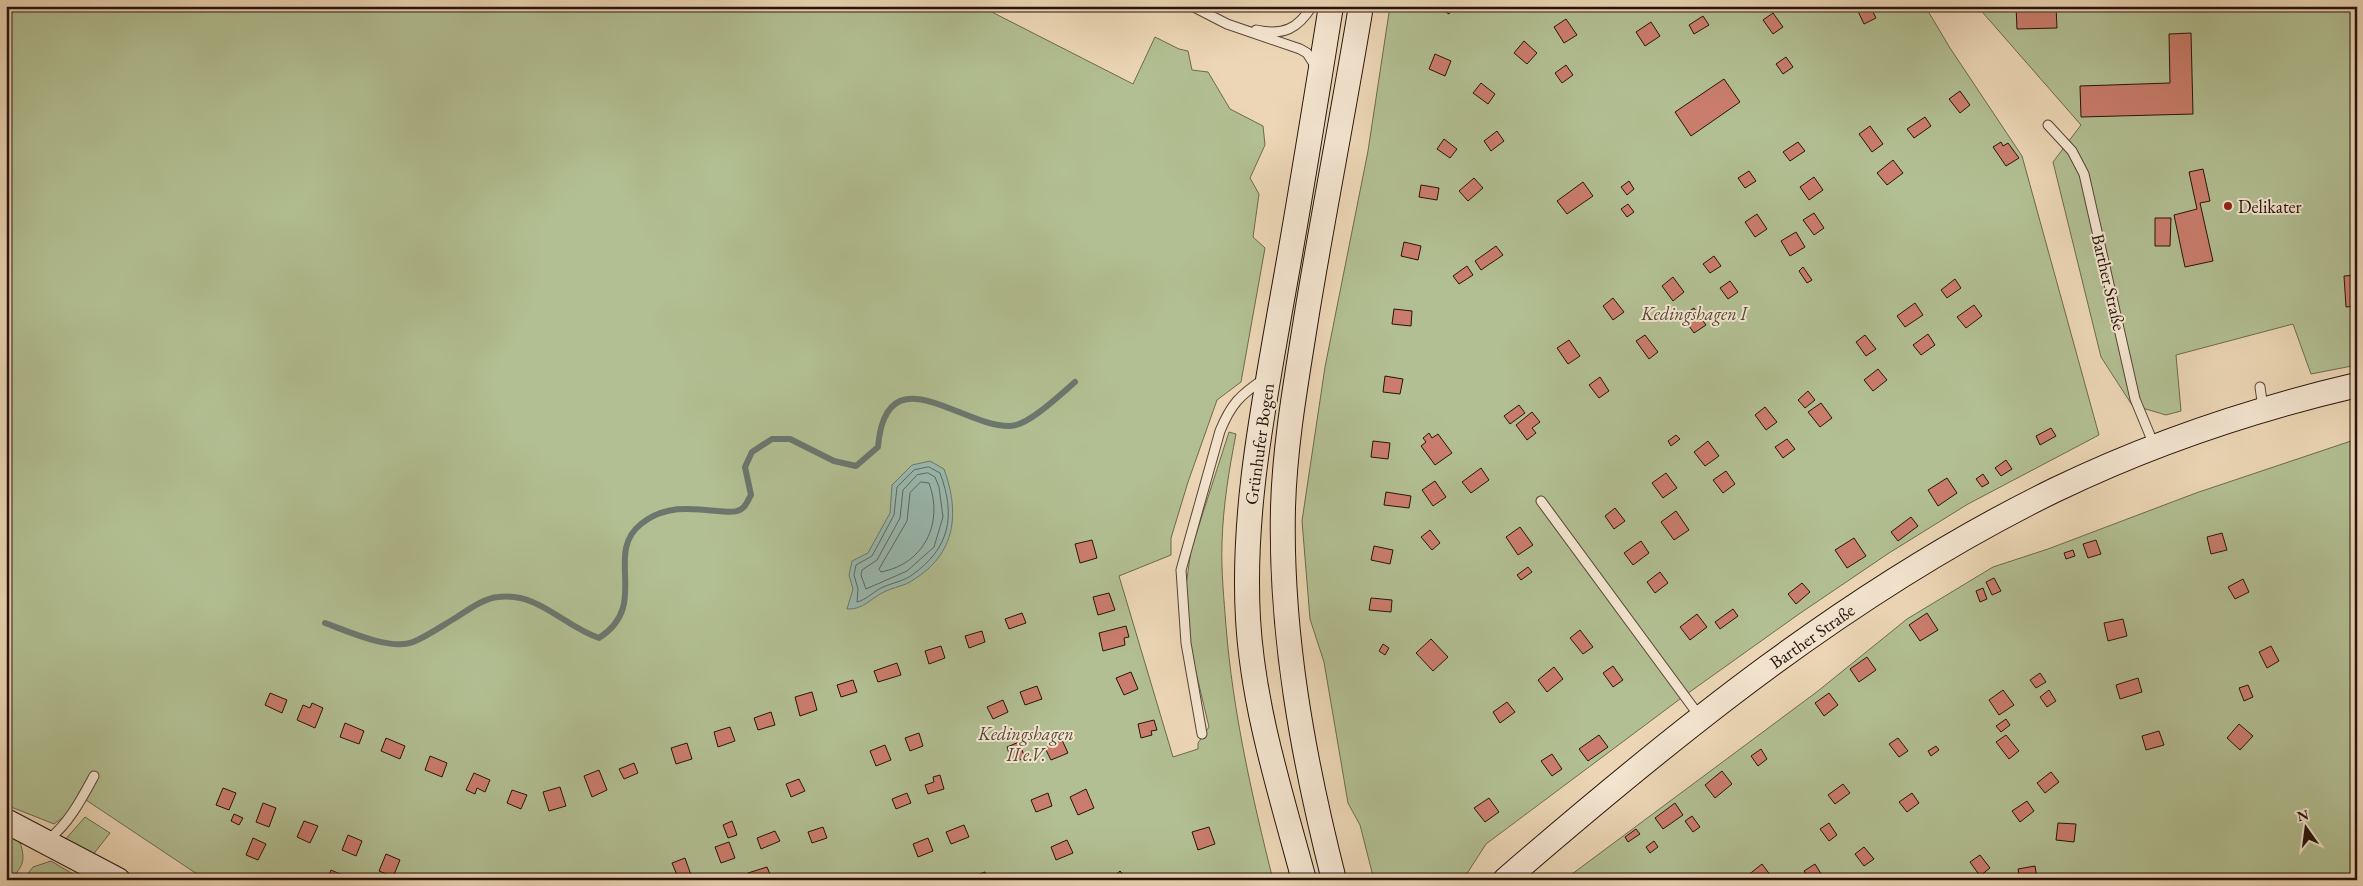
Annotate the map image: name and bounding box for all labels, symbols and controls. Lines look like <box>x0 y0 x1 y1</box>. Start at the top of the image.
place label: Delikater <box>2238 195 2302 218</box>
marker: Delikater <box>2222 200 2234 212</box>
street label: Barther Straße <box>2087 231 2131 333</box>
park label: Kedingshagen I <box>1640 302 1749 326</box>
street label: Grünhufer Bogen <box>1239 381 1279 506</box>
street label: Barther Straße <box>1765 598 1859 674</box>
park label: Kedingshagen II e.V. <box>977 722 1074 766</box>
north arrow <box>2280 804 2330 854</box>
text: N <box>2295 805 2311 825</box>

